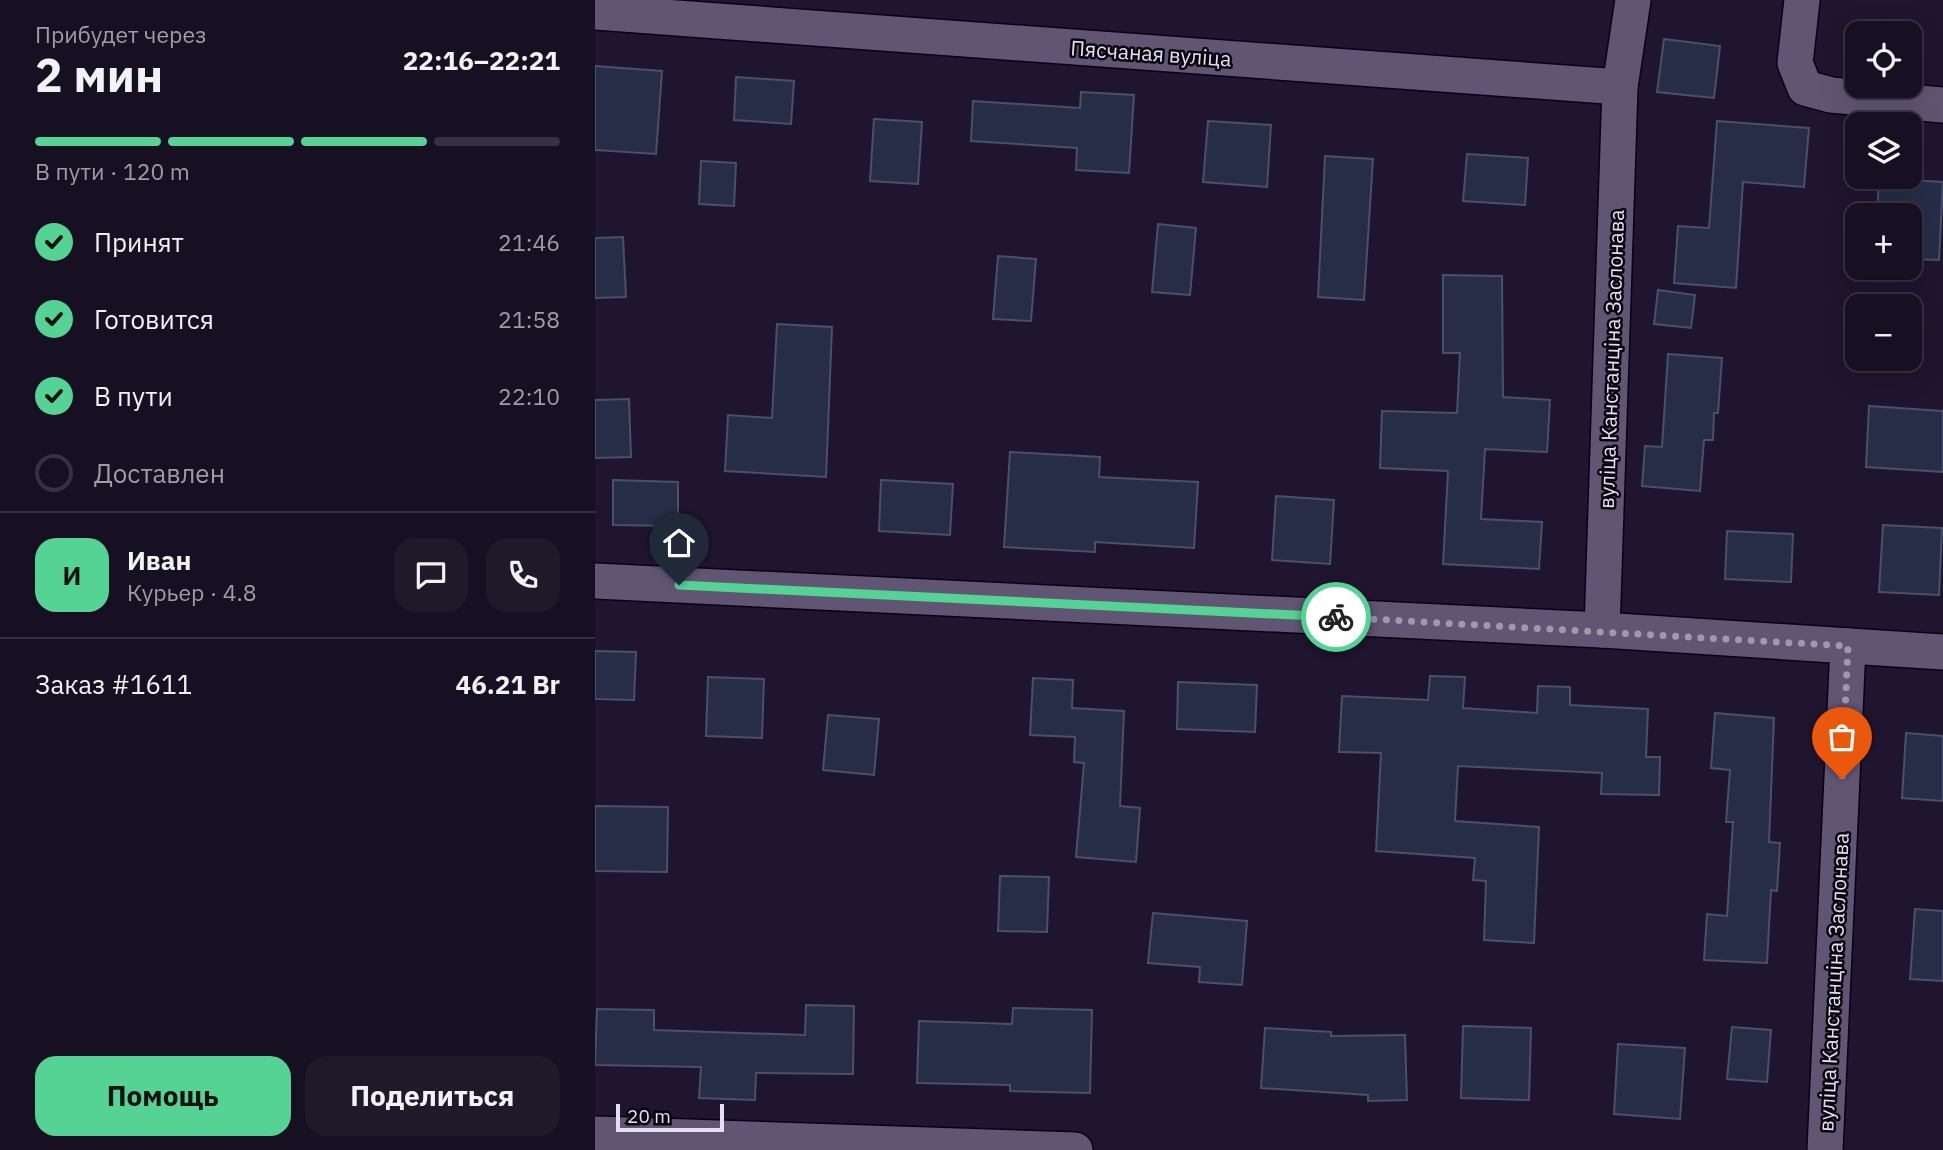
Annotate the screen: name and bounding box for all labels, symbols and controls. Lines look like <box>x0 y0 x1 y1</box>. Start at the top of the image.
text: Прибудет через <box>35 19 207 49</box>
map controls <box>1845 21 1922 371</box>
button: locate <box>1845 21 1922 98</box>
street label: Пясчаная вуліца <box>1070 33 1232 73</box>
text: 22:16–22:21 <box>403 43 560 77</box>
text: 2 мин <box>35 45 163 105</box>
button: layers <box>1845 112 1922 189</box>
text: В пути · 120 m <box>35 156 190 186</box>
button: + <box>1845 203 1922 280</box>
street label: вуліца Канстанціна Заслонава <box>1592 209 1630 509</box>
icon: check <box>35 223 73 261</box>
text: Принят <box>94 225 184 259</box>
text: 21:46 <box>498 227 560 257</box>
button: − <box>1845 294 1922 371</box>
icon: check <box>35 300 73 338</box>
text: Готовится <box>94 302 214 336</box>
text: 21:58 <box>498 304 560 334</box>
icon: check <box>35 377 73 415</box>
text: В пути <box>94 379 173 413</box>
text: 22:10 <box>498 381 560 411</box>
text: Доставлен <box>94 456 225 490</box>
pin <box>649 513 709 585</box>
icon: home <box>660 524 698 562</box>
button: chat <box>394 538 468 612</box>
button: phone <box>486 538 560 612</box>
text: Иван <box>127 543 192 577</box>
text: И <box>63 558 81 592</box>
text: Курьер · 4.8 <box>127 577 257 607</box>
courier <box>1301 582 1371 652</box>
icon: bike <box>1317 598 1355 636</box>
text: Заказ #1611 <box>35 667 192 701</box>
text: 46.21 Br <box>456 667 560 701</box>
pin <box>1812 707 1872 779</box>
icon: bag <box>1823 718 1861 756</box>
street label: вуліца Канстанціна Заслонава <box>1811 832 1855 1132</box>
button: Помощь <box>35 1056 291 1136</box>
button: Поделиться <box>305 1056 560 1136</box>
scale bar <box>616 1101 725 1133</box>
text: 20 m <box>627 1104 671 1128</box>

